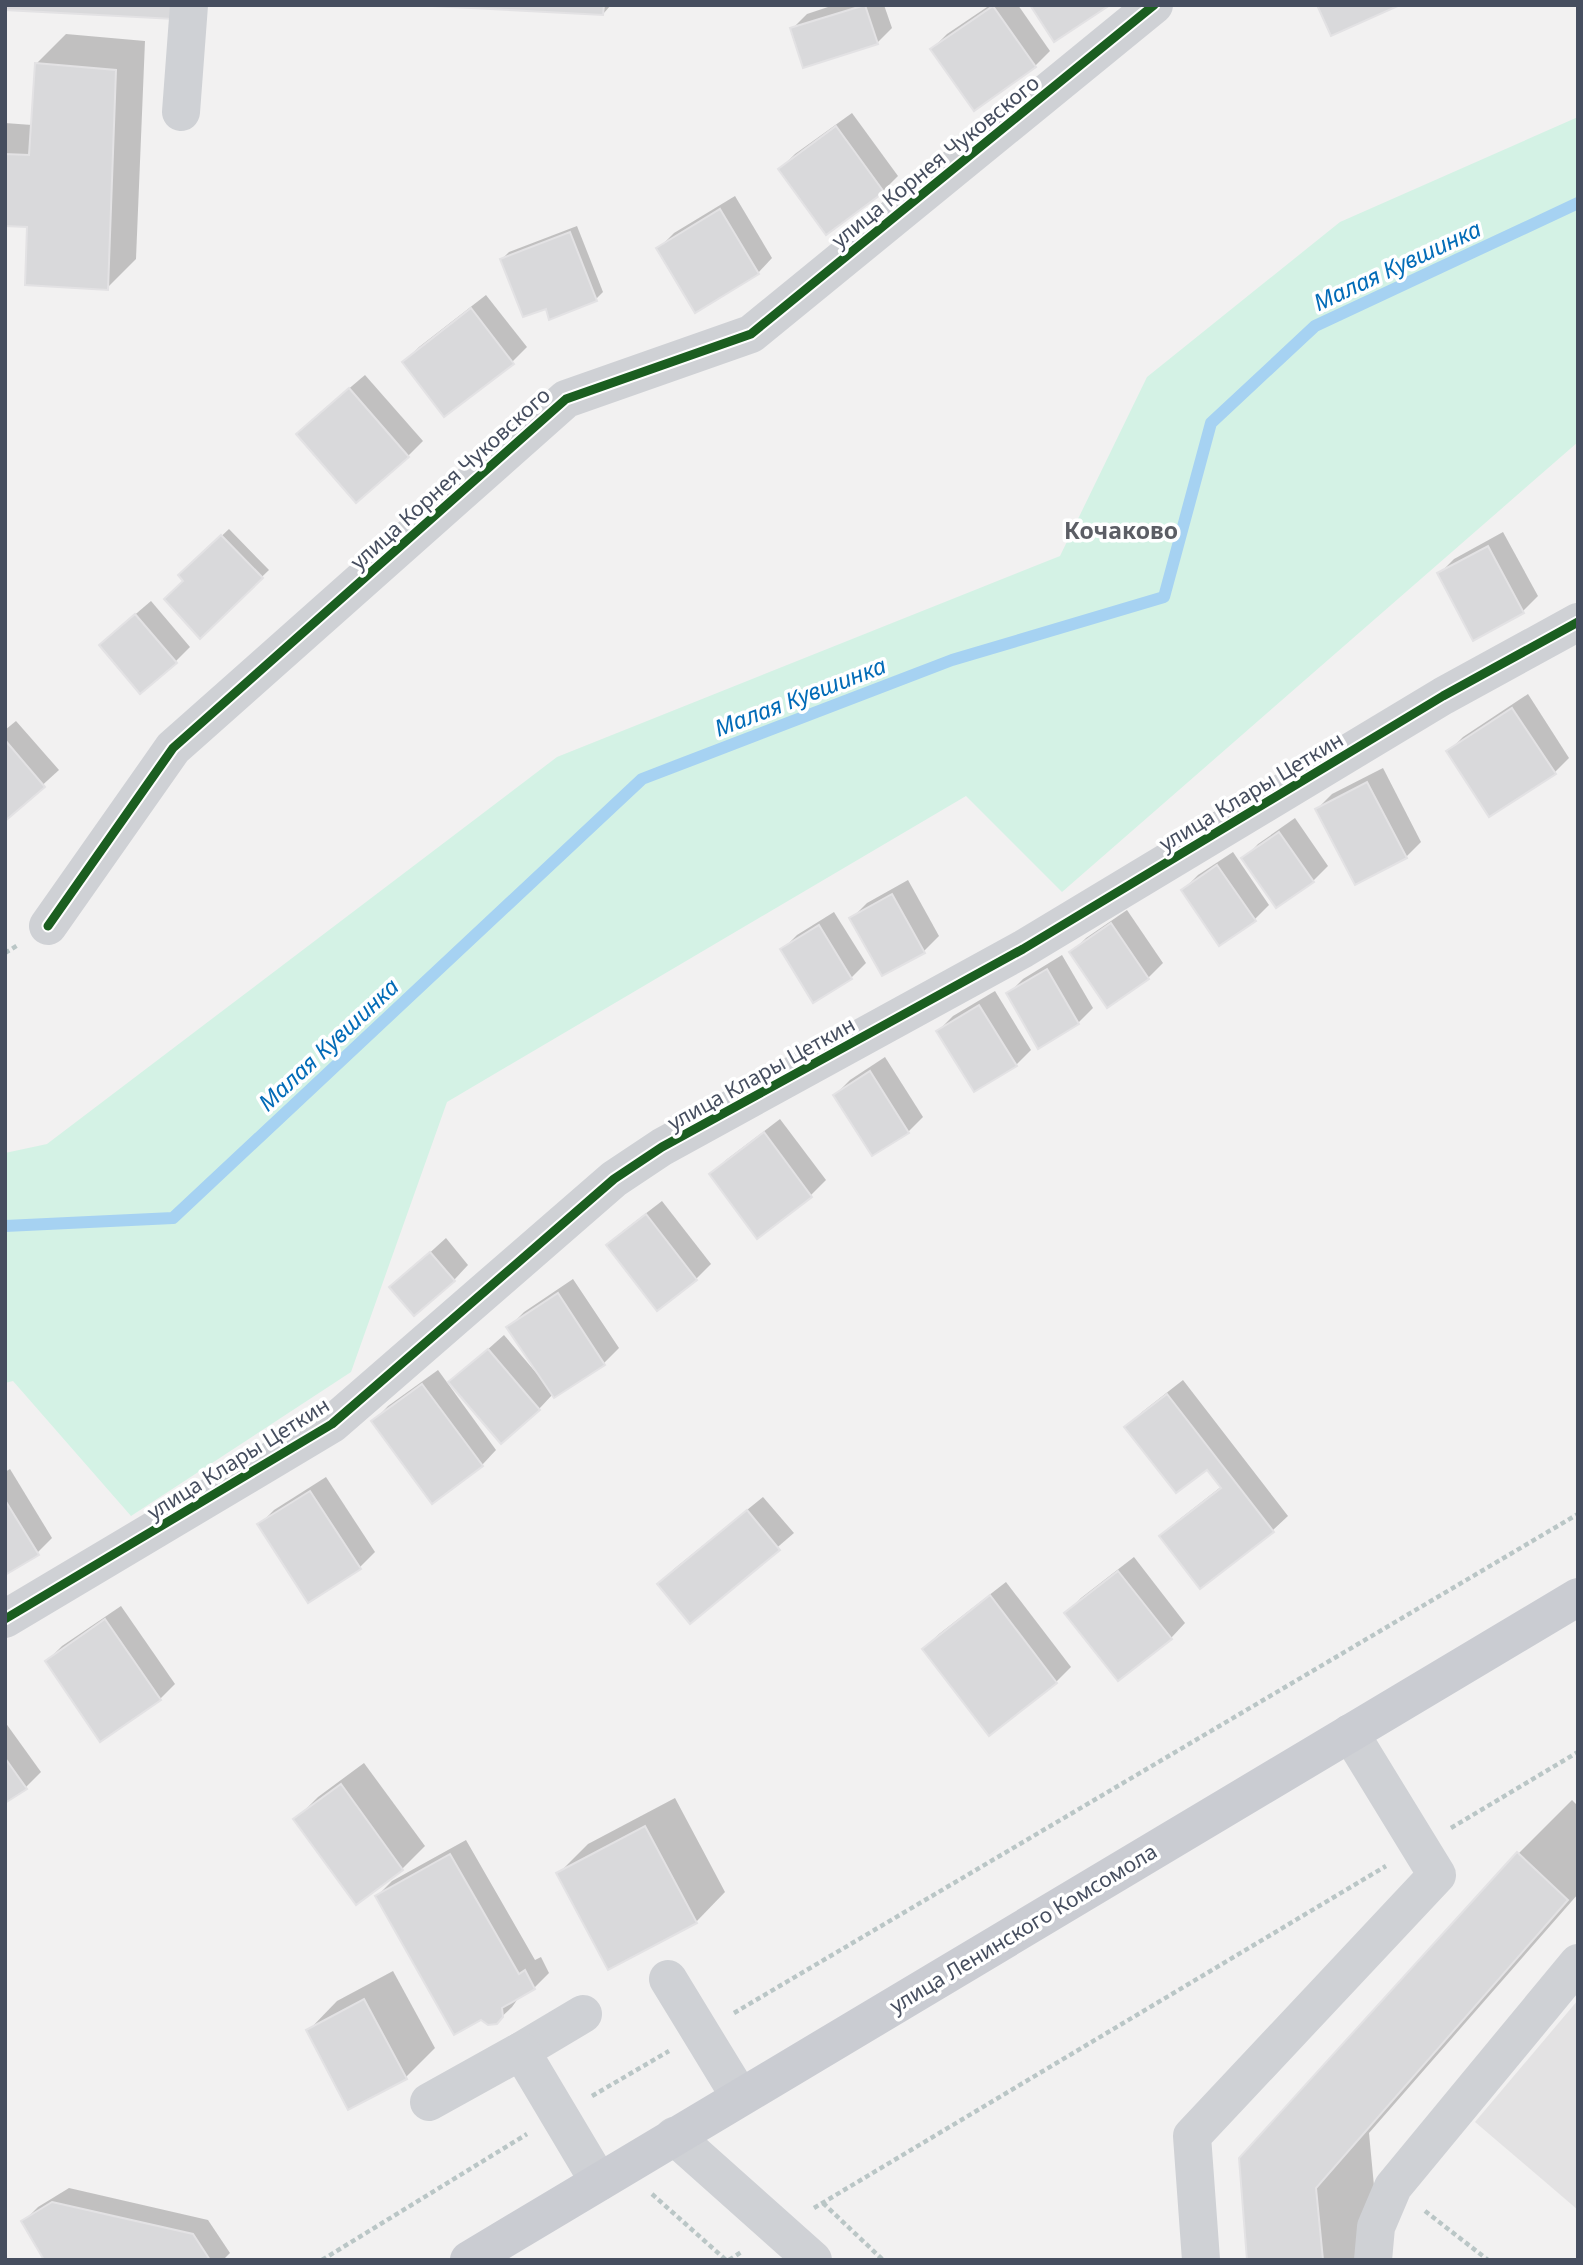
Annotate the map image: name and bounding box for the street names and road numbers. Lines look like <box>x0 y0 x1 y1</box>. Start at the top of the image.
street label: улица Корнея Чуковского <box>825 68 1045 254</box>
street label: улица Корнея Чуковского <box>344 381 556 575</box>
street label: улица Клары Цеткин <box>1154 725 1348 857</box>
street label: улица Клары Цеткин <box>662 1010 860 1136</box>
street label: улица Клары Цеткин <box>142 1390 334 1526</box>
street label: улица Ленинского Комсомола <box>884 1837 1162 2019</box>

